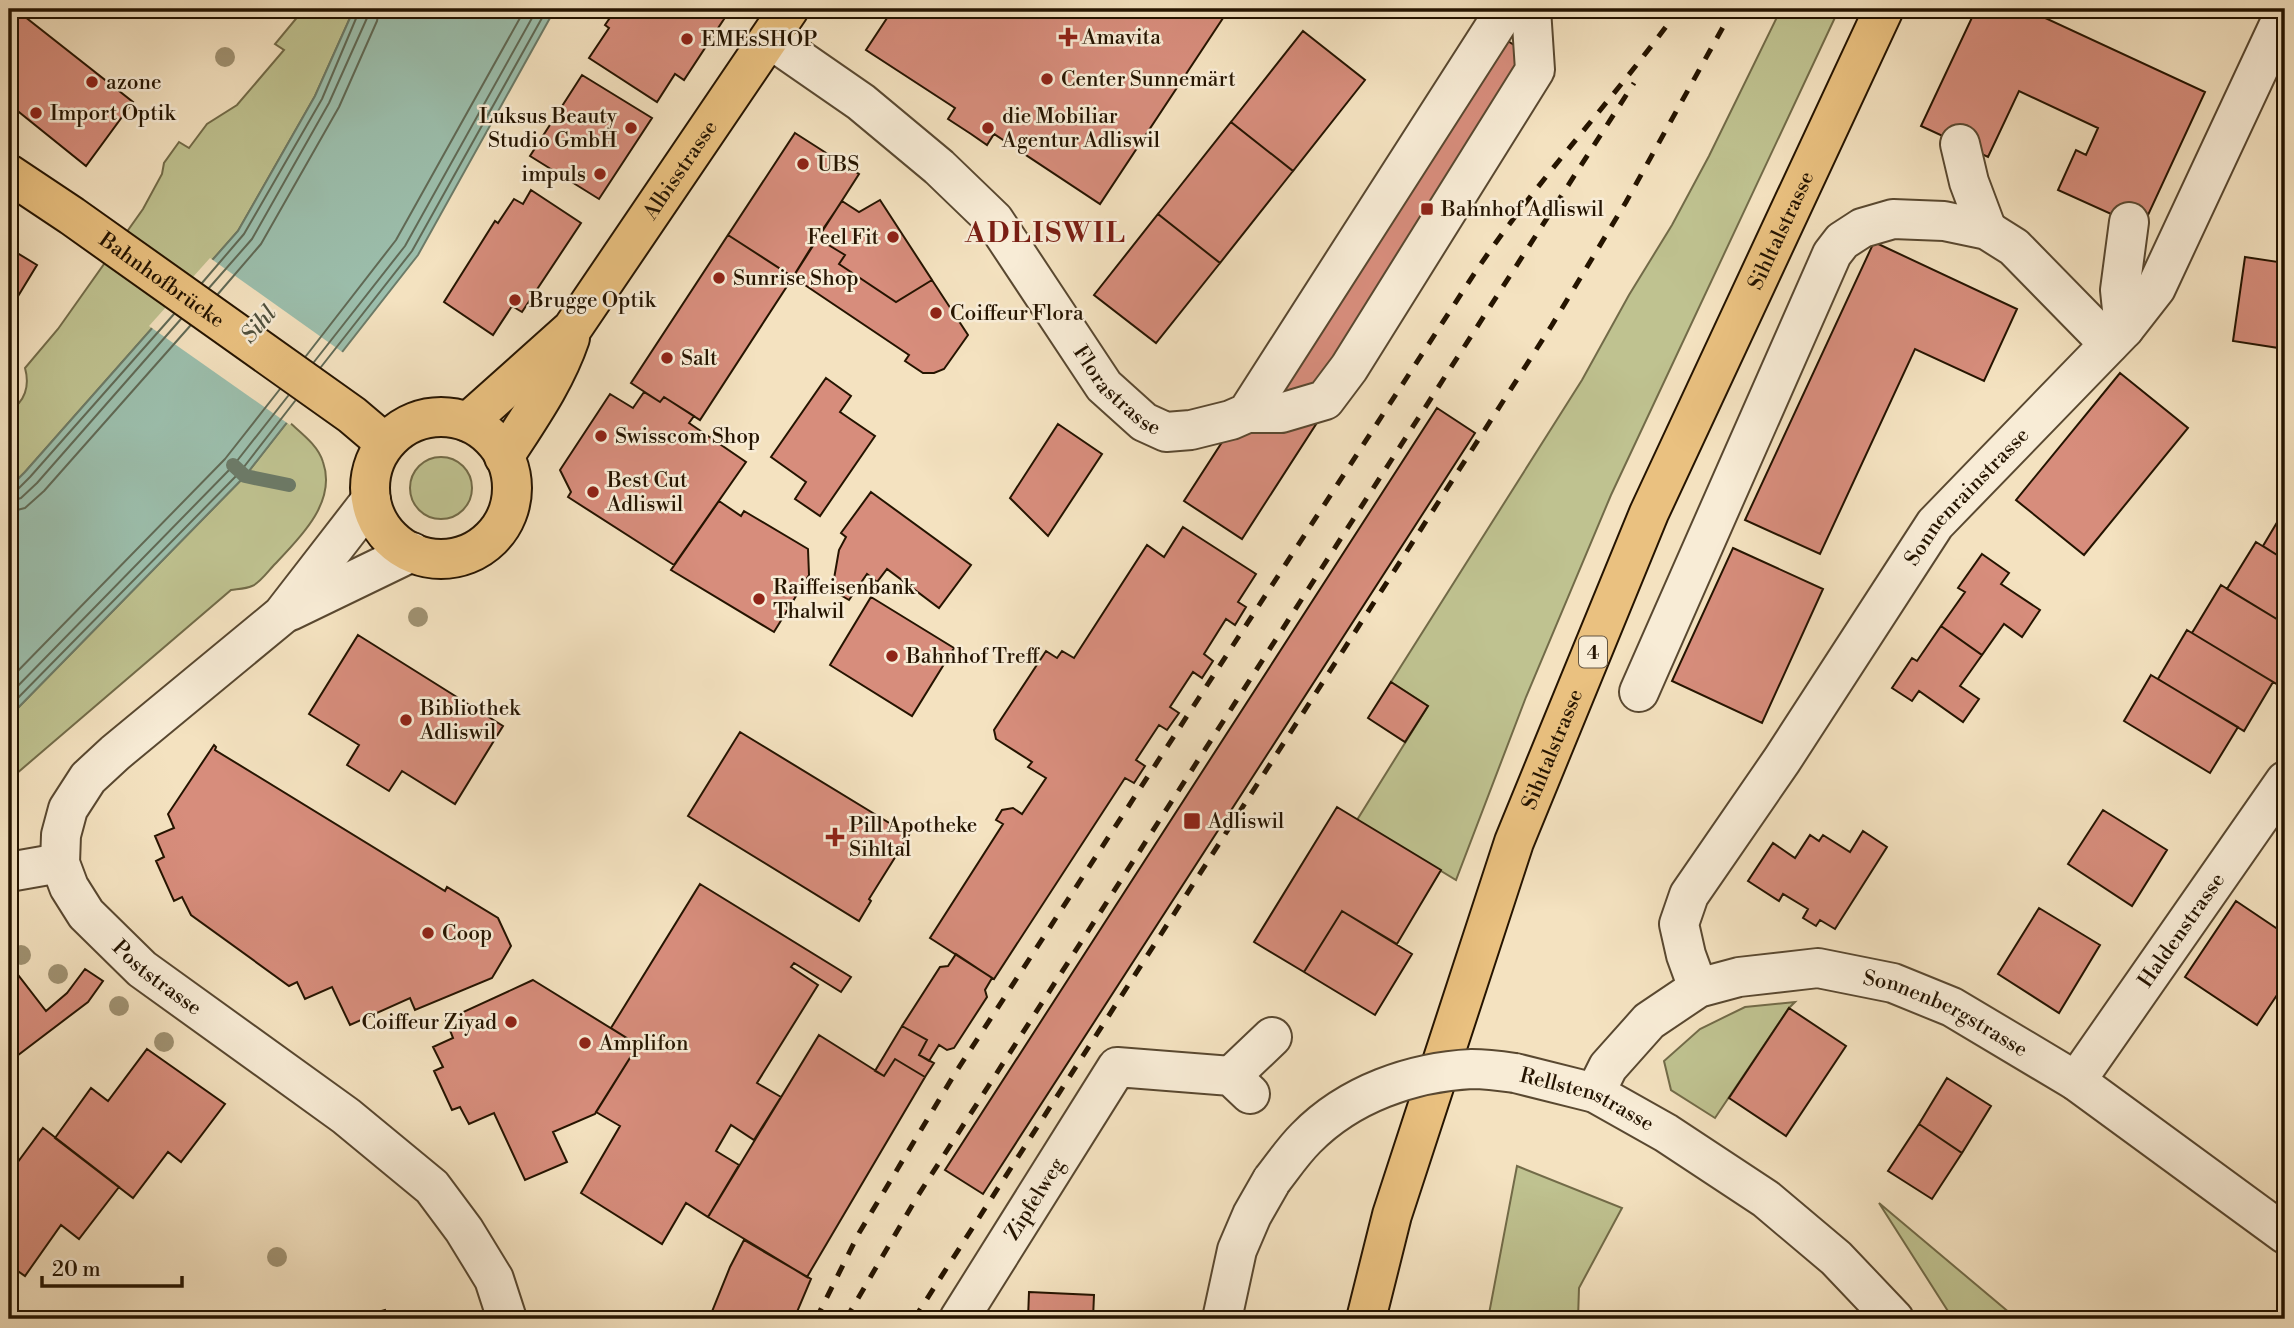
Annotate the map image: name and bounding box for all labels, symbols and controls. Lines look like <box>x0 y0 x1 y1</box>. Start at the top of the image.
place label: Amavita <box>1081 25 1161 51</box>
place label: EMEsSHOP <box>701 27 817 53</box>
marker: Amavita <box>1060 29 1076 45</box>
marker: EMEsSHOP <box>679 31 695 47</box>
place label: Center Sunnemärt <box>1061 67 1236 93</box>
place label: azone <box>106 70 162 96</box>
marker: Center Sunnemärt <box>1039 71 1055 87</box>
marker: azone <box>84 74 100 90</box>
place label: Import Optik <box>50 101 177 127</box>
place label: Luksus Beauty Studio GmbH <box>479 104 618 154</box>
place label: die Mobiliar Agentur Adliswil <box>1001 104 1160 154</box>
marker: Import Optik <box>28 105 44 121</box>
street label: Albisstrasse <box>637 116 724 226</box>
marker: Luksus Beauty Studio GmbH <box>623 120 639 136</box>
marker: die Mobiliar Agentur Adliswil <box>980 120 996 136</box>
place label: UBS <box>817 152 859 178</box>
marker: UBS <box>795 156 811 172</box>
place label: impuls <box>521 162 586 188</box>
marker: impuls <box>592 166 608 182</box>
street label: Sihltalstrasse <box>1743 167 1820 294</box>
place label: Bahnhof Adliswil <box>1440 197 1604 223</box>
marker: Bahnhof Adliswil <box>1419 201 1435 217</box>
district label: ADLISWIL <box>964 216 1127 251</box>
place label: Feel Fit <box>807 225 880 251</box>
street label: Bahnhofbrücke <box>93 227 229 334</box>
marker: Feel Fit <box>885 229 901 245</box>
place label: Sunrise Shop <box>733 266 859 292</box>
marker: Sunrise Shop <box>711 270 727 286</box>
place label: Brugge Optik <box>528 288 657 314</box>
marker: Brugge Optik <box>507 292 523 308</box>
water label: Sihl <box>235 300 283 349</box>
place label: Coiffeur Flora <box>950 301 1084 327</box>
marker: Coiffeur Flora <box>928 305 944 321</box>
street label: Florastrasse <box>1067 341 1164 442</box>
place label: Salt <box>681 346 718 372</box>
marker: Salt <box>659 350 675 366</box>
street label: Sonnenrainstrasse <box>1899 423 2035 571</box>
place label: Swisscom Shop <box>615 424 760 450</box>
marker: Swisscom Shop <box>593 428 609 444</box>
place label: Best Cut Adliswil <box>606 468 688 518</box>
marker: Best Cut Adliswil <box>585 484 601 500</box>
place label: Raiffeisenbank Thalwil <box>773 575 916 625</box>
marker: Raiffeisenbank Thalwil <box>751 591 767 607</box>
road number: 4 <box>1579 636 1607 667</box>
place label: Bahnhof Treff <box>905 644 1041 670</box>
marker: Bahnhof Treff <box>884 648 900 664</box>
street label: Sihltalstrasse <box>1517 685 1589 814</box>
place label: Bibliothek Adliswil <box>419 696 521 746</box>
marker: Bibliothek Adliswil <box>398 712 414 728</box>
place label: Adliswil <box>1207 809 1284 835</box>
marker: Adliswil <box>1182 811 1202 831</box>
place label: Pill Apotheke Sihltal <box>849 813 977 863</box>
marker: Pill Apotheke Sihltal <box>827 829 843 845</box>
street label: Haldenstrasse <box>2133 868 2231 993</box>
place label: Coop <box>442 921 492 947</box>
marker: Coop <box>420 925 436 941</box>
street label: Poststrasse <box>106 935 206 1022</box>
street label: Sonnenbergstrasse <box>1861 965 2032 1063</box>
place label: Coiffeur Ziyad <box>361 1010 497 1036</box>
marker: Coiffeur Ziyad <box>503 1014 519 1030</box>
place label: Amplifon <box>598 1031 689 1057</box>
marker: Amplifon <box>577 1035 593 1051</box>
street label: Rellstenstrasse <box>1517 1063 1658 1138</box>
street label: Zipfelweg <box>1000 1153 1071 1245</box>
scale bar <box>42 1244 182 1288</box>
text: 20 m <box>52 1257 101 1283</box>

